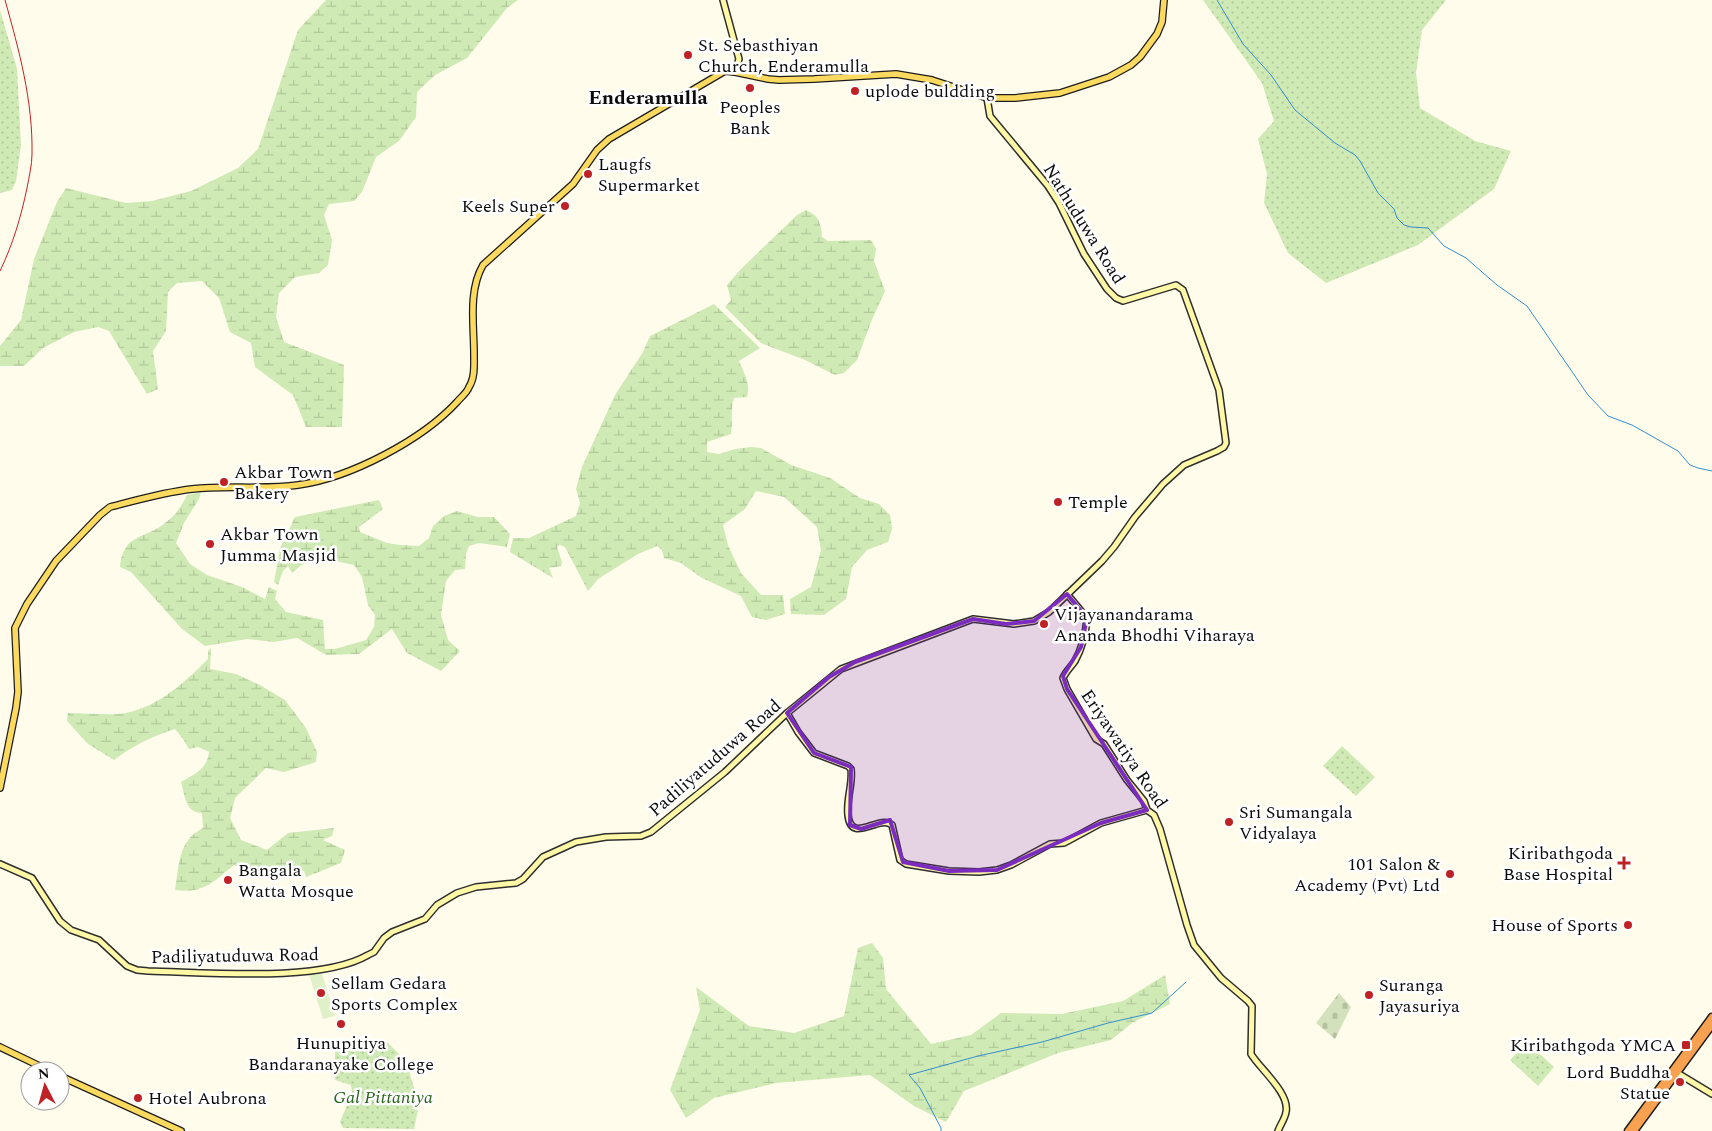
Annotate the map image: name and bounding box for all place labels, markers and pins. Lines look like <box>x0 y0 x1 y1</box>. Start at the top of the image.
place label: St. Sebasthiyan Church, Enderamulla <box>698 32 869 80</box>
marker: St. Sebasthiyan Church, Enderamulla <box>682 49 694 61</box>
place label: uplode buldding <box>865 78 995 105</box>
marker: Peoples Bank <box>744 82 756 94</box>
marker: uplode buldding <box>849 85 861 97</box>
place label: Peoples Bank <box>719 94 781 142</box>
place label: Laugfs Supermarket <box>598 151 700 199</box>
marker: Laugfs Supermarket <box>582 168 594 180</box>
place label: Keels Super <box>462 193 555 220</box>
marker: Keels Super <box>559 200 571 212</box>
place label: Akbar Town Bakery <box>234 459 333 507</box>
marker: Akbar Town Bakery <box>218 476 230 488</box>
place label: Temple <box>1068 489 1128 516</box>
marker: Temple <box>1052 496 1064 508</box>
place label: Akbar Town Jumma Masjid <box>220 521 336 569</box>
marker: Akbar Town Jumma Masjid <box>204 538 216 550</box>
place label: Vijayanandarama Ananda Bhodhi Viharaya <box>1054 601 1255 649</box>
marker: Vijayanandarama Ananda Bhodhi Viharaya <box>1038 618 1050 630</box>
place label: Sri Sumangala Vidyalaya <box>1239 799 1353 847</box>
marker: Sri Sumangala Vidyalaya <box>1223 816 1235 828</box>
place label: Kiribathgoda Base Hospital <box>1503 840 1613 888</box>
place label: 101 Salon & Academy (Pvt) Ltd <box>1294 851 1440 899</box>
marker: Kiribathgoda Base Hospital <box>1617 856 1631 870</box>
place label: Bangala Watta Mosque <box>238 857 354 905</box>
marker: 101 Salon & Academy (Pvt) Ltd <box>1444 868 1456 880</box>
marker: Bangala Watta Mosque <box>222 874 234 886</box>
place label: House of Sports <box>1491 912 1618 939</box>
marker: House of Sports <box>1622 919 1634 931</box>
place label: Sellam Gedara Sports Complex <box>331 970 458 1018</box>
place label: Suranga Jayasuriya <box>1379 972 1460 1020</box>
marker: Sellam Gedara Sports Complex <box>315 987 327 999</box>
marker: Suranga Jayasuriya <box>1363 989 1375 1001</box>
marker: Hunupitiya Bandaranayake College <box>335 1018 347 1030</box>
place label: Hunupitiya Bandaranayake College <box>248 1030 434 1078</box>
place label: Kiribathgoda YMCA <box>1510 1032 1676 1059</box>
marker: Kiribathgoda YMCA <box>1680 1039 1692 1051</box>
place label: Lord Buddha Statue <box>1566 1059 1670 1107</box>
marker: Lord Buddha Statue <box>1674 1076 1686 1088</box>
place label: Hotel Aubrona <box>148 1085 267 1112</box>
marker: Hotel Aubrona <box>132 1092 144 1104</box>

